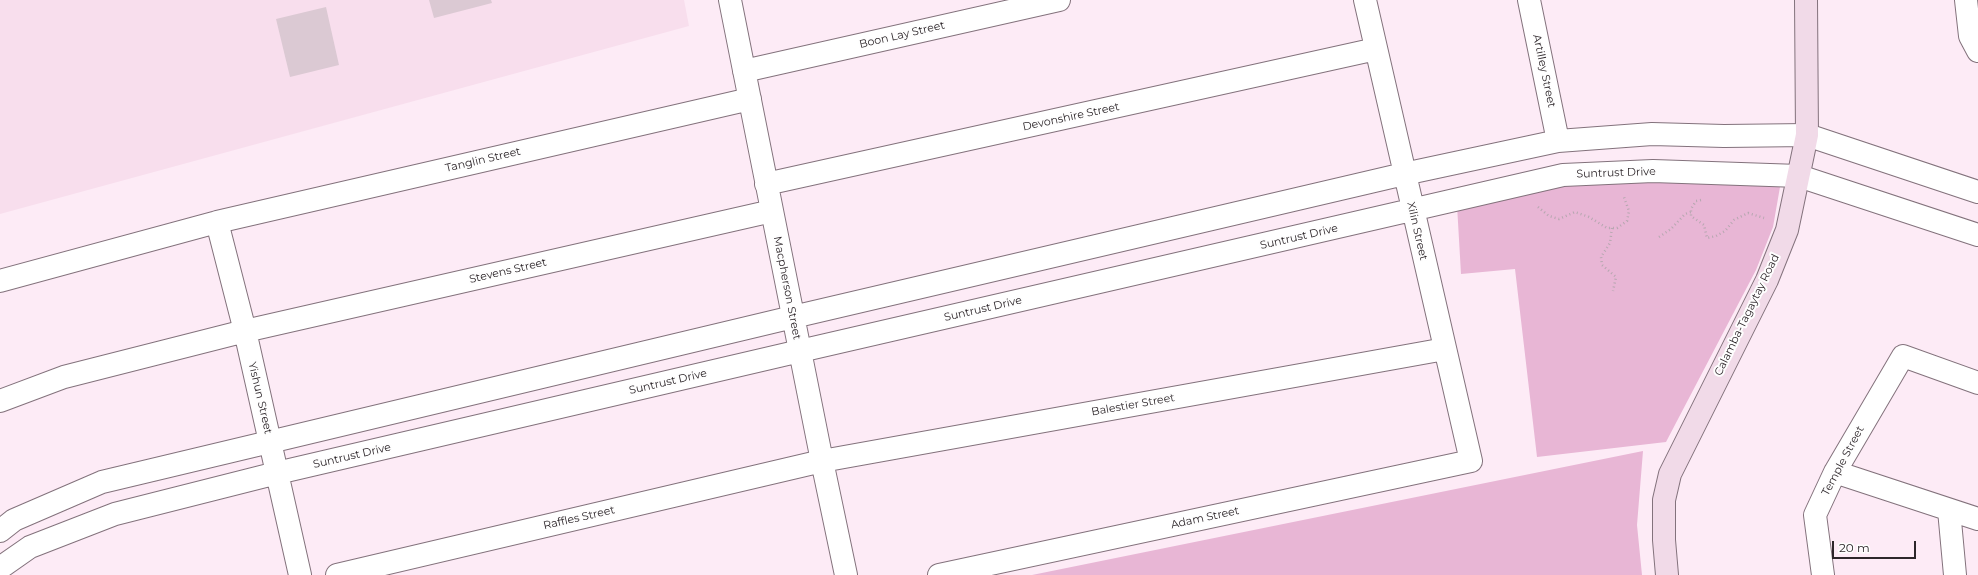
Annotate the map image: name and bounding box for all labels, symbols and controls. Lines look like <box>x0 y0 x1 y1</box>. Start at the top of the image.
street label: Boon Lay Street <box>858 19 946 51</box>
street label: Artilley Street <box>1530 33 1558 109</box>
street label: Devonshire Street <box>1021 100 1121 134</box>
street label: Tanglin Street <box>444 145 522 175</box>
street label: Suntrust Drive <box>1576 165 1656 181</box>
street label: Xilin Street <box>1404 200 1430 262</box>
street label: Suntrust Drive <box>1259 222 1339 252</box>
street label: Macpherson Street <box>771 235 803 341</box>
street label: Calamba-Tagaytay Road <box>1712 252 1782 378</box>
street label: Stevens Street <box>468 256 548 286</box>
street label: Suntrust Drive <box>943 294 1023 324</box>
street label: Yishun Street <box>245 361 275 435</box>
street label: Suntrust Drive <box>628 367 708 397</box>
street label: Balestier Street <box>1090 391 1176 419</box>
street label: Temple Street <box>1819 424 1867 498</box>
street label: Suntrust Drive <box>312 441 392 471</box>
street label: Raffles Street <box>542 503 616 533</box>
street label: Adam Street <box>1170 504 1240 532</box>
scale bar <box>1834 533 1918 559</box>
text: 20 m <box>1839 540 1870 555</box>

